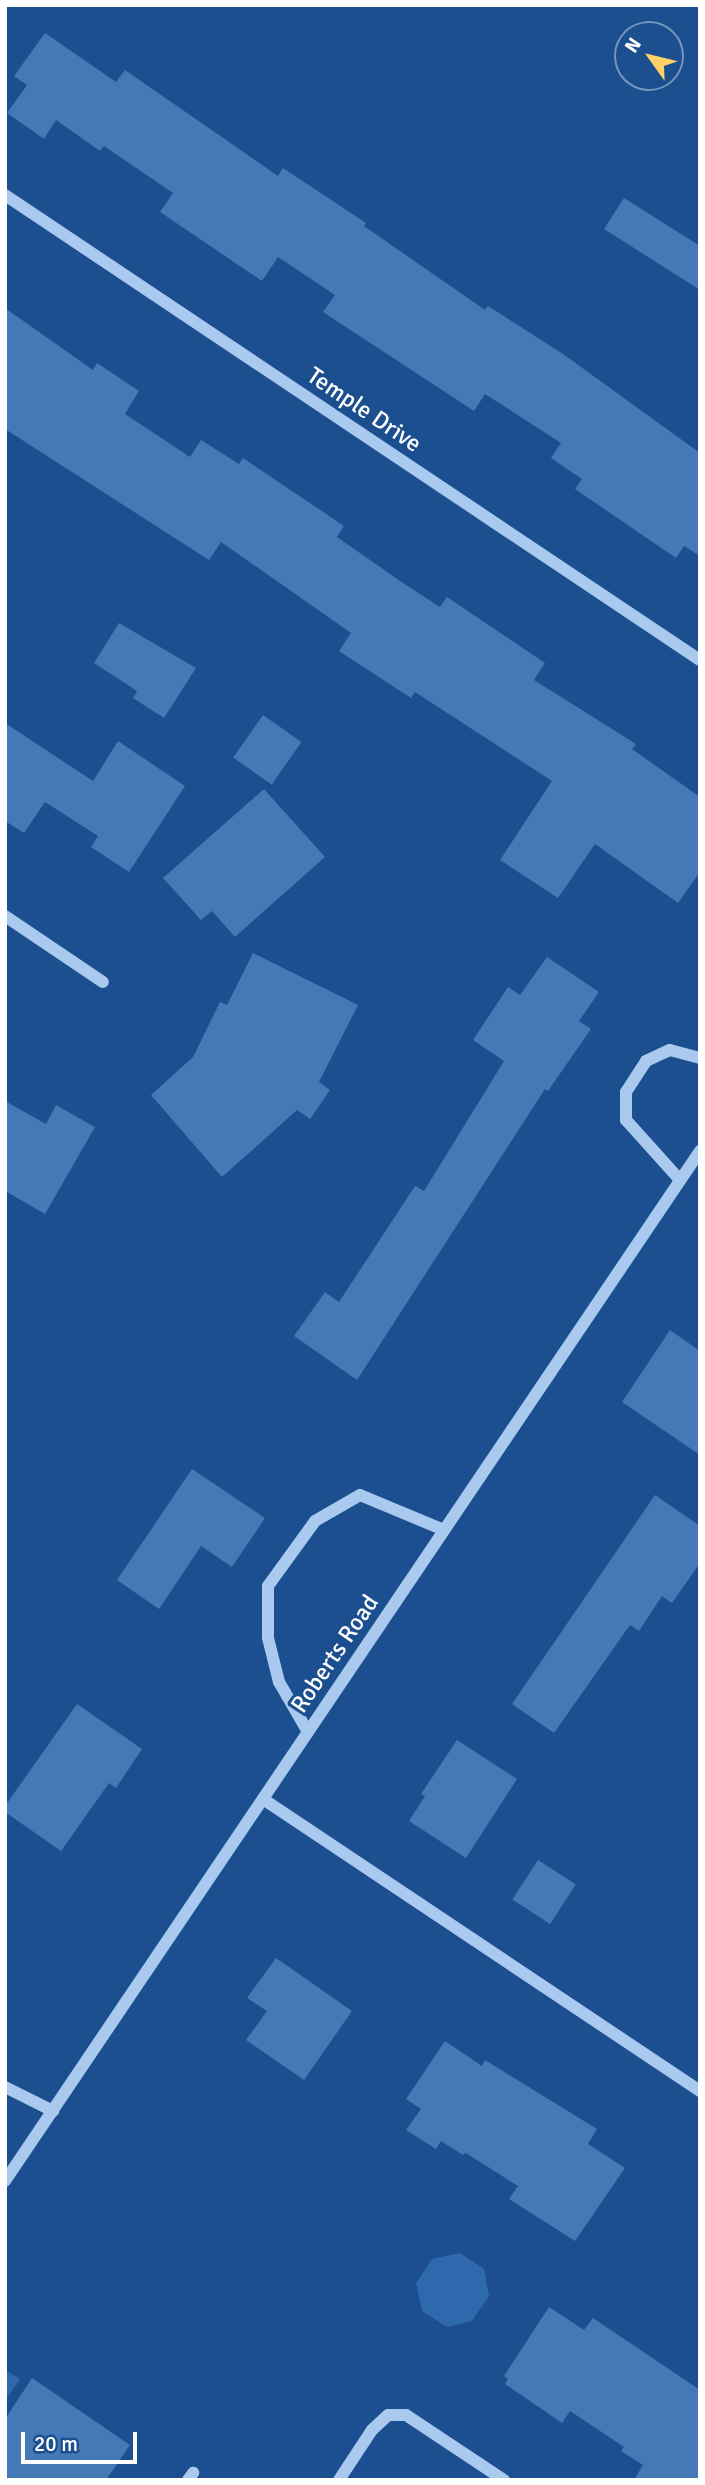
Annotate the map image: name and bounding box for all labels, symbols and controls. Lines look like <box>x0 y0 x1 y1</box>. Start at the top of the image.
north arrow <box>614 21 684 91</box>
text: N <box>620 33 647 58</box>
street label: Temple Drive <box>301 361 427 459</box>
street label: Roberts Road <box>285 1590 385 1718</box>
scale bar <box>24 2418 140 2462</box>
text: 20 m <box>34 2431 78 2457</box>

